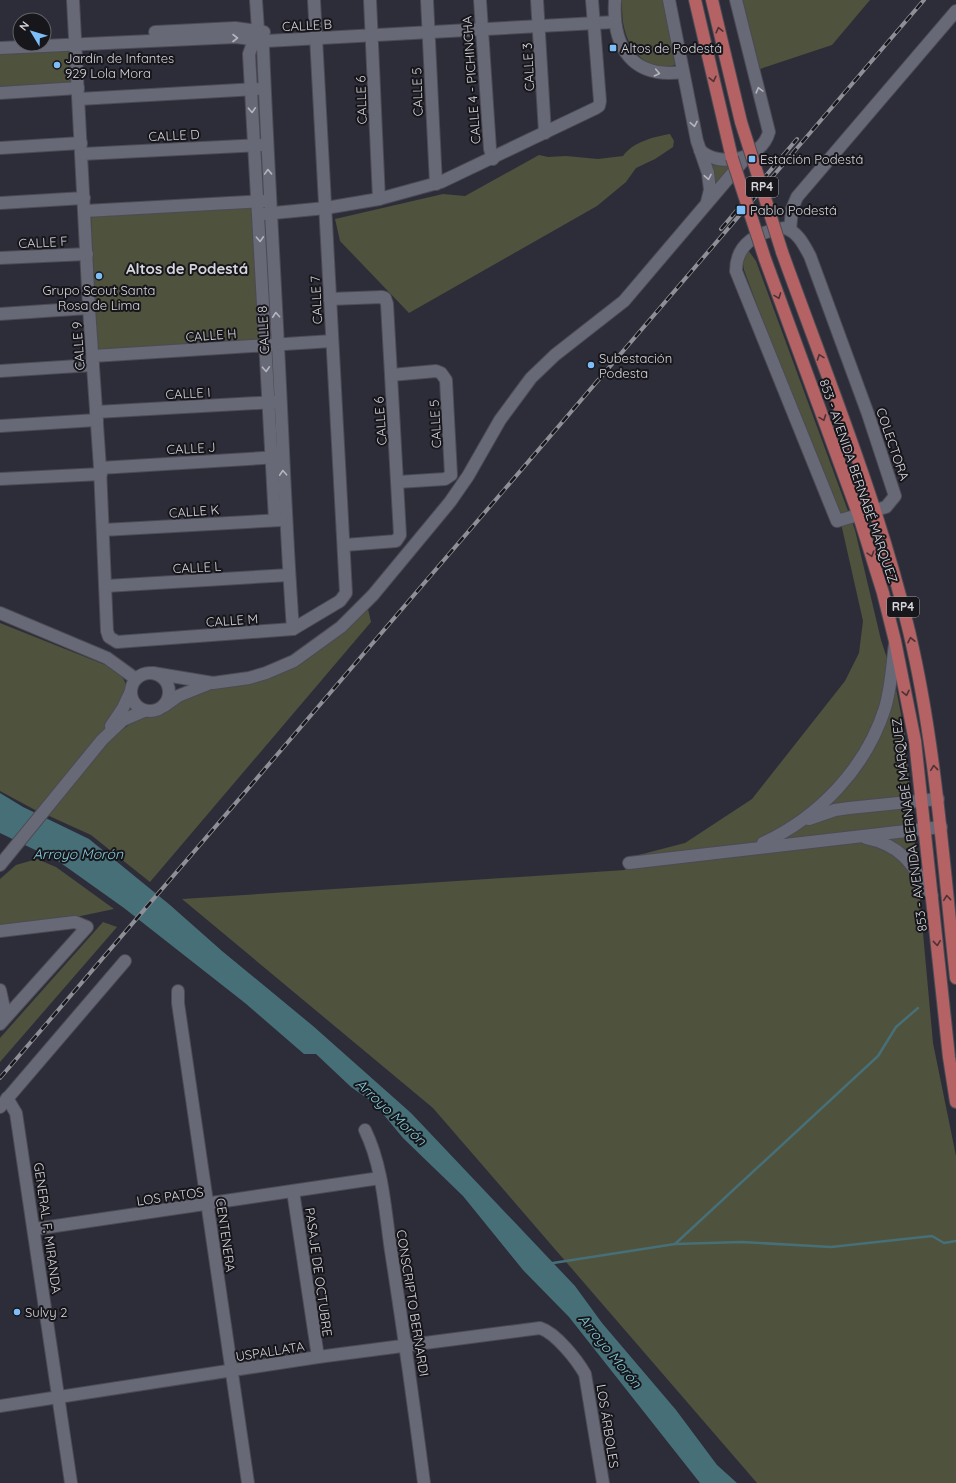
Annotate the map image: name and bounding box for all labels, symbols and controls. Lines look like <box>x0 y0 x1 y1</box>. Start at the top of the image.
north arrow <box>12 12 52 52</box>
street label: CALLE 4 - PICHINCHA <box>458 15 483 145</box>
street label: CALLE B <box>282 16 332 34</box>
text: N <box>16 18 32 33</box>
one-way arrow <box>715 27 724 34</box>
one-way arrow <box>232 34 238 42</box>
place label: Altos de Podestá <box>621 40 722 56</box>
street label: CALLE 3 <box>519 42 537 92</box>
marker: Altos de Podestá <box>608 43 618 53</box>
place label: Jardín de Infantes 929 Lola Mora <box>65 50 174 81</box>
marker: Jardín de Infantes 929 Lola Mora <box>52 60 62 70</box>
street label: CALLE 5 <box>408 67 426 117</box>
one-way arrow <box>653 68 660 76</box>
street label: CALLE 6 <box>352 75 370 125</box>
one-way arrow <box>709 76 717 82</box>
one-way arrow <box>755 86 764 93</box>
one-way arrow <box>248 107 256 113</box>
one-way arrow <box>689 121 697 127</box>
street label: CALLE D <box>148 126 200 144</box>
place label: Estación Podestá <box>760 151 863 167</box>
marker: Estación Podestá <box>747 154 757 164</box>
one-way arrow <box>264 169 273 175</box>
one-way arrow <box>703 174 712 180</box>
road number: RP4 <box>746 177 778 197</box>
place label: Pablo Podestá <box>750 202 837 218</box>
marker: Pablo Podestá <box>735 204 747 216</box>
street label: CALLE F <box>18 233 68 251</box>
one-way arrow <box>255 236 264 242</box>
district label: Altos de Podestá <box>126 259 248 278</box>
marker: Grupo Scout Santa Rosa de Lima <box>94 271 104 281</box>
street label: CALLE 7 <box>307 275 325 325</box>
place label: Grupo Scout Santa Rosa de Lima <box>43 282 155 313</box>
one-way arrow <box>774 292 782 299</box>
street label: CALLE 8 <box>254 305 272 355</box>
one-way arrow <box>272 312 281 318</box>
street label: CALLE 9 <box>68 321 88 371</box>
street label: CALLE H <box>185 325 237 345</box>
place label: Subestación Podesta <box>599 350 672 381</box>
one-way arrow <box>816 353 825 360</box>
marker: Subestación Podesta <box>586 360 596 370</box>
one-way arrow <box>262 366 271 372</box>
street label: 853 - AVENIDA BERNABÉ MÁRQUEZ <box>816 377 902 585</box>
street label: CALLE I <box>165 384 211 402</box>
street label: CALLE 6 <box>370 396 390 446</box>
street label: CALLE 5 <box>426 399 444 449</box>
street label: COLECTORA <box>873 406 913 483</box>
one-way arrow <box>819 415 827 422</box>
street label: CALLE J <box>166 439 216 457</box>
one-way arrow <box>279 470 288 476</box>
street label: CALLE K <box>168 501 220 521</box>
one-way arrow <box>866 550 875 557</box>
street label: CALLE L <box>172 558 222 576</box>
road number: RP4 <box>887 597 919 617</box>
street label: CALLE M <box>205 610 259 630</box>
one-way arrow <box>907 637 915 644</box>
one-way arrow <box>902 690 910 697</box>
street label: 853 - AVENIDA BERNABÉ MÁRQUEZ <box>888 717 930 933</box>
one-way arrow <box>930 765 939 771</box>
water label: Arroyo Morón <box>33 845 124 863</box>
one-way arrow <box>943 895 952 901</box>
one-way arrow <box>933 940 942 946</box>
water label: Arroyo Morón <box>352 1075 431 1150</box>
street label: GENERAL F. MIRANDA <box>31 1161 65 1295</box>
street label: LOS PATOS <box>135 1183 205 1209</box>
street label: CENTENERA <box>213 1197 239 1274</box>
street label: PASAJE DE OCTUBRE <box>302 1206 336 1338</box>
street label: CONSCRIPTO BERNARDI <box>394 1229 432 1377</box>
place label: Sulvy 2 <box>25 1304 67 1320</box>
marker: Sulvy 2 <box>12 1307 22 1317</box>
water label: Arroyo Morón <box>575 1310 646 1392</box>
street label: USPALLATA <box>235 1338 306 1364</box>
street label: LOS ÁRBOLES <box>593 1383 623 1469</box>

